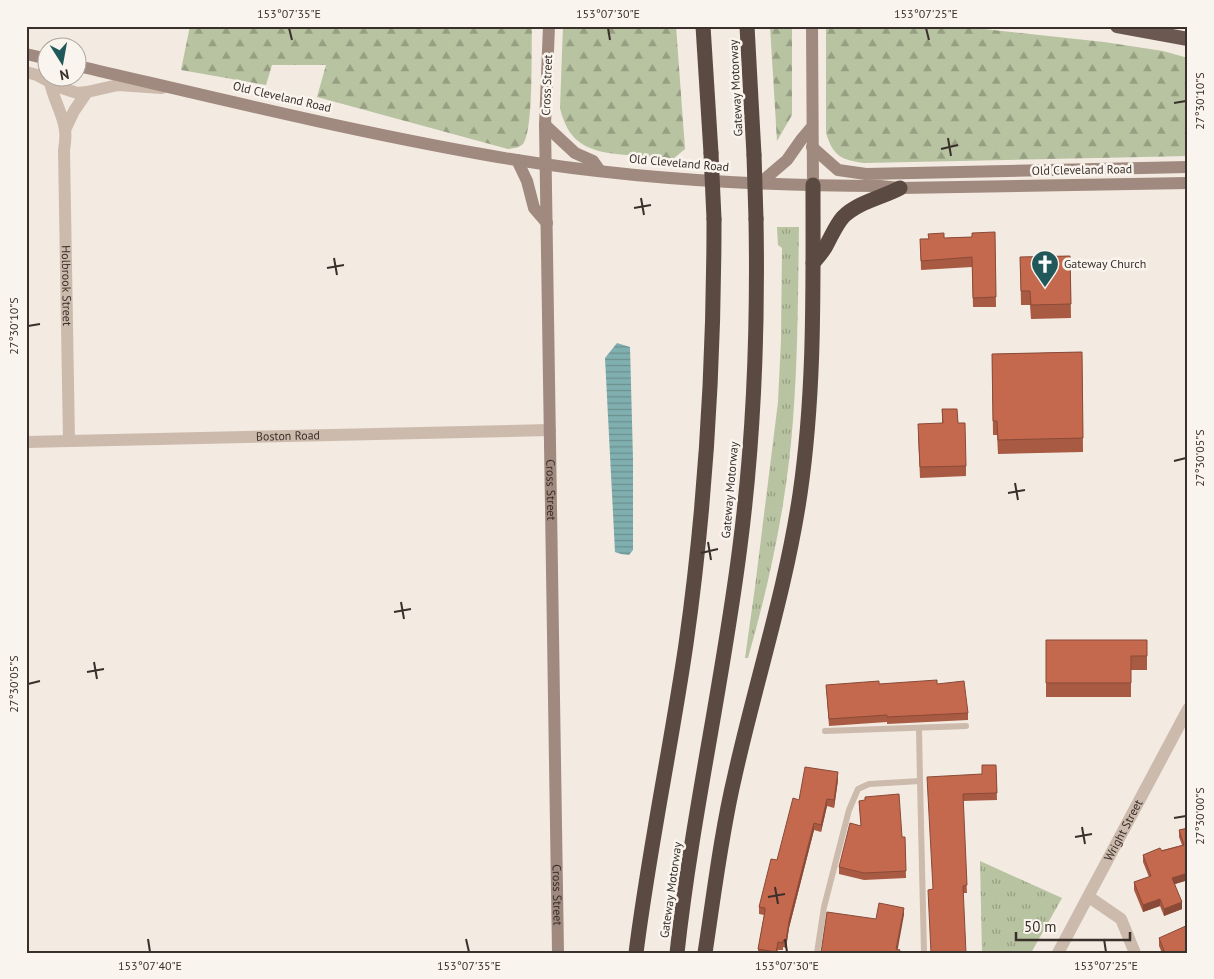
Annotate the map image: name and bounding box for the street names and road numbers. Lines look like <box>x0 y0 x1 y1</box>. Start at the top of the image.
street label: Gateway Motorway <box>725 39 746 137</box>
street label: Cross Street <box>538 54 555 116</box>
street label: Old Cleveland Road <box>232 78 333 115</box>
street label: Old Cleveland Road <box>628 151 730 174</box>
street label: Old Cleveland Road <box>1032 161 1132 178</box>
street label: Holbrook Street <box>59 245 75 326</box>
street label: Boston Road <box>256 427 320 444</box>
street label: Gateway Motorway <box>718 441 741 539</box>
street label: Cross Street <box>543 459 559 521</box>
street label: Wright Street <box>1100 797 1145 864</box>
street label: Gateway Motorway <box>656 840 685 939</box>
street label: Cross Street <box>550 864 566 926</box>

